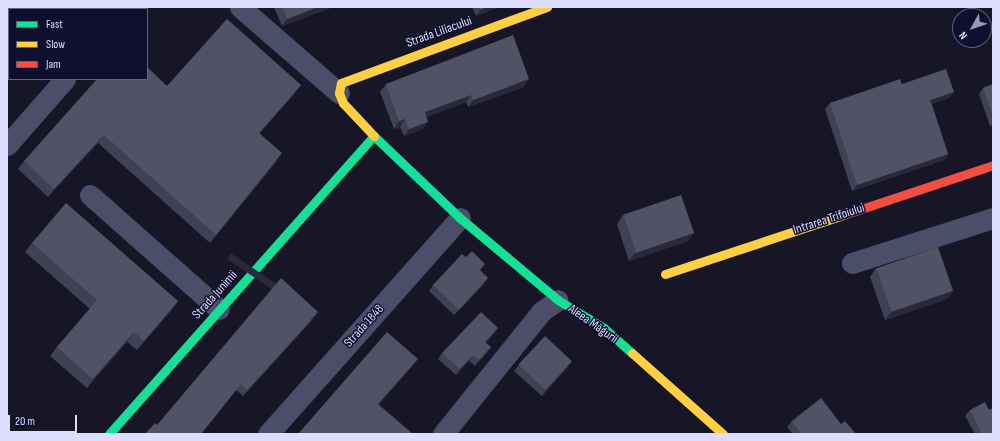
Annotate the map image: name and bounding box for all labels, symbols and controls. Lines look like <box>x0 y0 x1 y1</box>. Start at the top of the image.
legend <box>8 8 148 80</box>
north arrow <box>952 8 992 48</box>
street label: Strada Liliacului <box>404 13 474 51</box>
text: Fast <box>46 17 63 32</box>
text: N <box>956 29 970 42</box>
text: Slow <box>46 37 65 52</box>
text: Jam <box>46 57 61 72</box>
street label: Intrarea Trifoiului <box>791 200 867 238</box>
street label: Strada Junimii <box>189 268 241 322</box>
street label: Strada 1848 <box>341 301 387 351</box>
street label: Aleea Măgurii <box>565 301 621 347</box>
scale bar <box>10 407 79 433</box>
text: 20 m <box>15 414 35 429</box>

